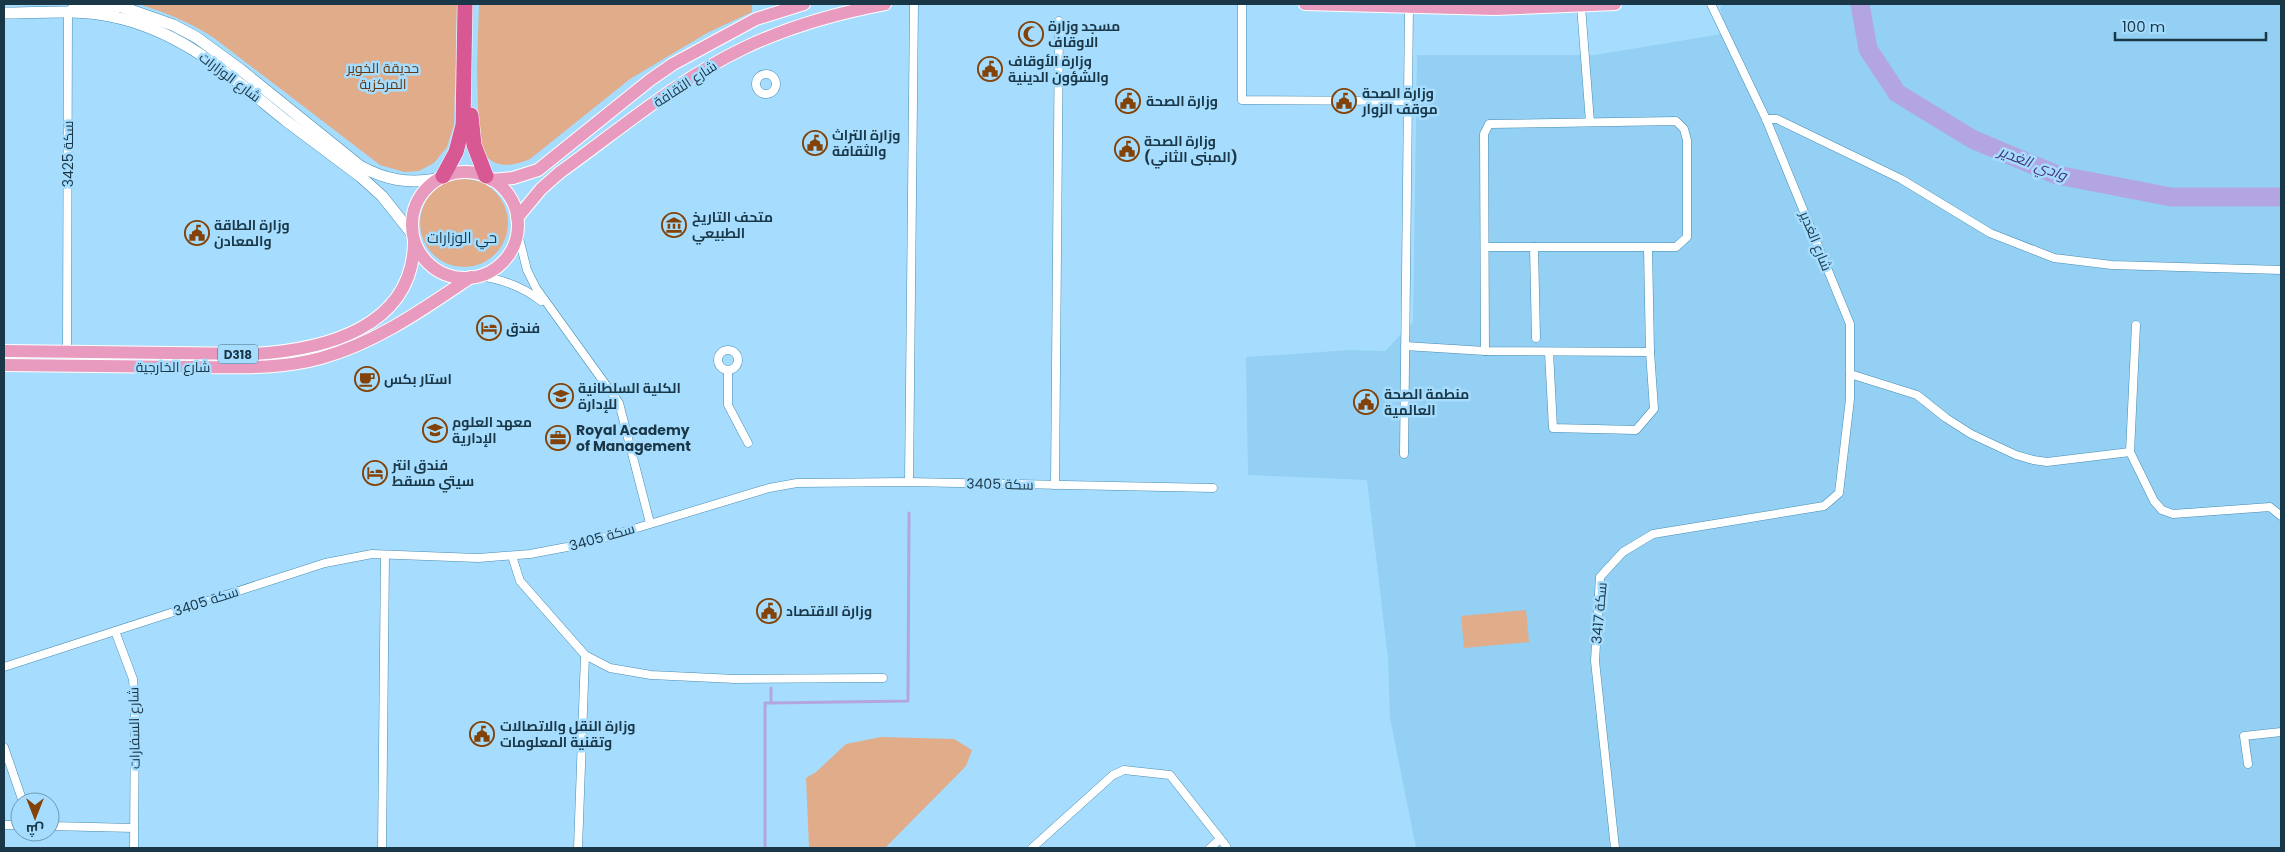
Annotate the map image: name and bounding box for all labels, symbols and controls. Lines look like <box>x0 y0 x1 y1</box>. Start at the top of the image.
scale bar <box>2115 10 2266 42</box>
place label: مسجد وزارة الاوقاف <box>1048 16 1120 52</box>
text: 100 m <box>2122 16 2165 37</box>
mosque icon: مسجد وزارة الاوقاف <box>1018 21 1044 47</box>
street label: شارع الوزارات <box>195 47 265 107</box>
place label: وزارة الأوقاف والشؤون الدينية <box>1008 51 1109 87</box>
street label: شارع الثقافة <box>649 56 721 112</box>
public building icon: وزارة الأوقاف والشؤون الدينية <box>977 56 1003 82</box>
park label: حديقة الخوير المركزية <box>346 58 419 94</box>
place label: وزارة الصحة موقف الزوار <box>1361 83 1438 119</box>
public building icon: وزارة الصحة <box>1115 88 1141 114</box>
public building icon: وزارة الصحة موقف الزوار <box>1331 88 1357 114</box>
place label: وزارة الصحة <box>1146 91 1218 111</box>
street label: سكة 3425 <box>58 121 78 187</box>
place label: وزارة التراث والثقافة <box>832 125 900 161</box>
public building icon: وزارة التراث والثقافة <box>802 130 828 156</box>
place label: وزارة الصحة (المبنى الثاني) <box>1144 131 1238 169</box>
public building icon: وزارة الصحة (المبنى الثاني) <box>1114 136 1140 162</box>
water label: وادي الغدير <box>1993 140 2071 188</box>
place label: متحف التاريخ الطبيعي <box>692 207 773 245</box>
street label: شارع الغدير <box>1795 207 1837 274</box>
museum icon: متحف التاريخ الطبيعي <box>661 212 687 238</box>
place label: وزارة الطاقة والمعادن <box>214 215 290 251</box>
public building icon: وزارة الطاقة والمعادن <box>184 220 210 246</box>
district label: حي الوزارات <box>427 227 497 250</box>
hotel icon: فندق <box>476 315 502 341</box>
place label: فندق <box>506 318 540 338</box>
road number: D318 <box>218 344 258 364</box>
street label: شارع الخارجية <box>136 357 210 377</box>
cafe icon: استار بكس <box>354 366 380 392</box>
place label: استار بكس <box>384 369 452 389</box>
place label: الكلية السلطانية للإدارة <box>578 378 681 414</box>
school or university icon: الكلية السلطانية للإدارة <box>548 383 574 409</box>
place label: منطمة الصحة العالمية <box>1384 384 1469 420</box>
public building icon: منطمة الصحة العالمية <box>1353 389 1379 415</box>
place label: معهد العلوم الإدارية <box>452 412 532 448</box>
school or university icon: معهد العلوم الإدارية <box>422 417 448 443</box>
place label: Royal Academy of Management <box>576 420 691 456</box>
office icon: Royal Academy of Management <box>545 425 571 451</box>
place label: فندق انتر سيتي مسقط <box>391 455 474 493</box>
hotel icon: فندق انتر سيتي مسقط <box>362 460 388 486</box>
street label: سكة 3405 <box>966 473 1034 495</box>
street label: سكة 3405 <box>567 518 637 556</box>
street label: سكة 3405 <box>171 581 241 621</box>
street label: سكة 3417 <box>1586 581 1612 645</box>
public building icon: وزارة الاقتصاد <box>756 598 782 624</box>
place label: وزارة الاقتصاد <box>786 601 872 621</box>
street label: شارع السفارات <box>123 687 145 769</box>
place label: وزارة النقل والاتصالات وتقنية المعلومات <box>500 716 635 752</box>
public building icon: وزارة النقل والاتصالات وتقنية المعلومات <box>469 721 495 747</box>
north arrow <box>10 792 60 842</box>
text: ش <box>26 820 44 840</box>

